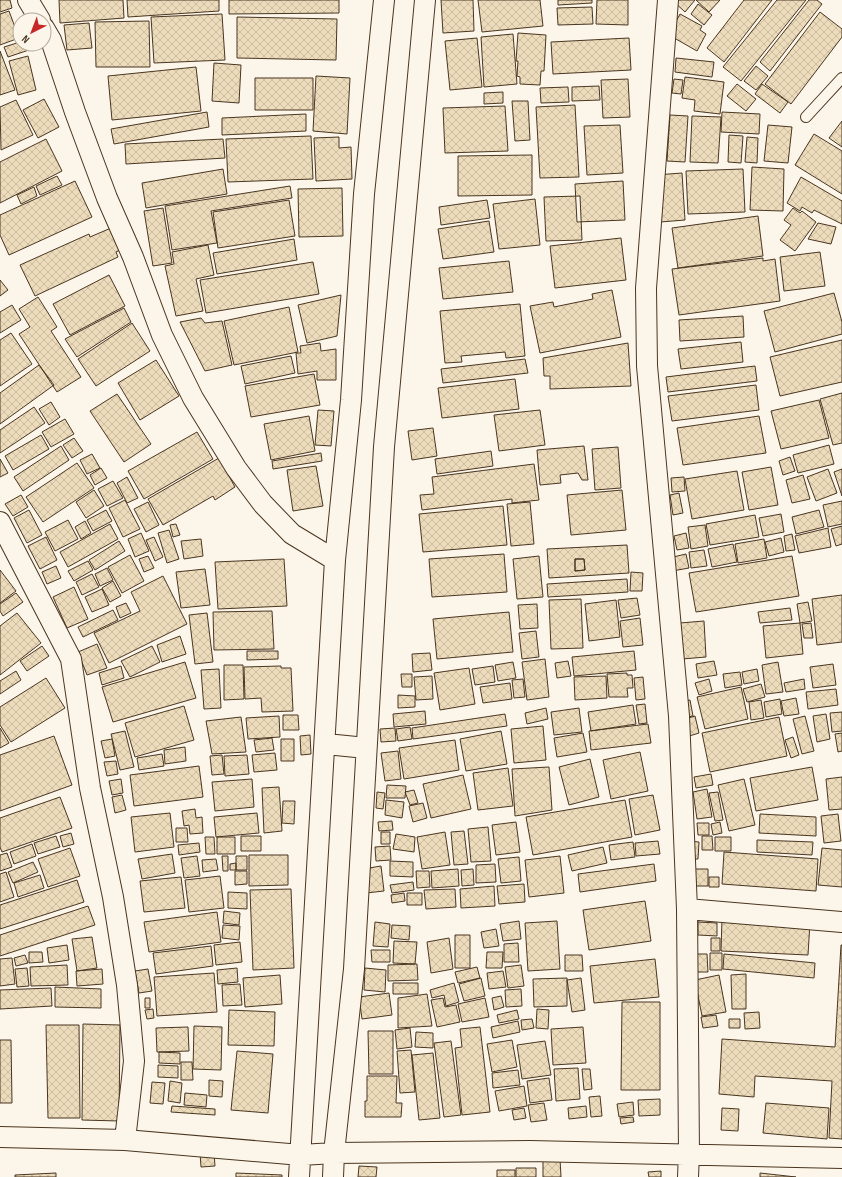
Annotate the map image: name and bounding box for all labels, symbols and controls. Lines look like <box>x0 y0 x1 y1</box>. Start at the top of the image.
north arrow <box>12 12 52 52</box>
text: N <box>19 32 32 46</box>

